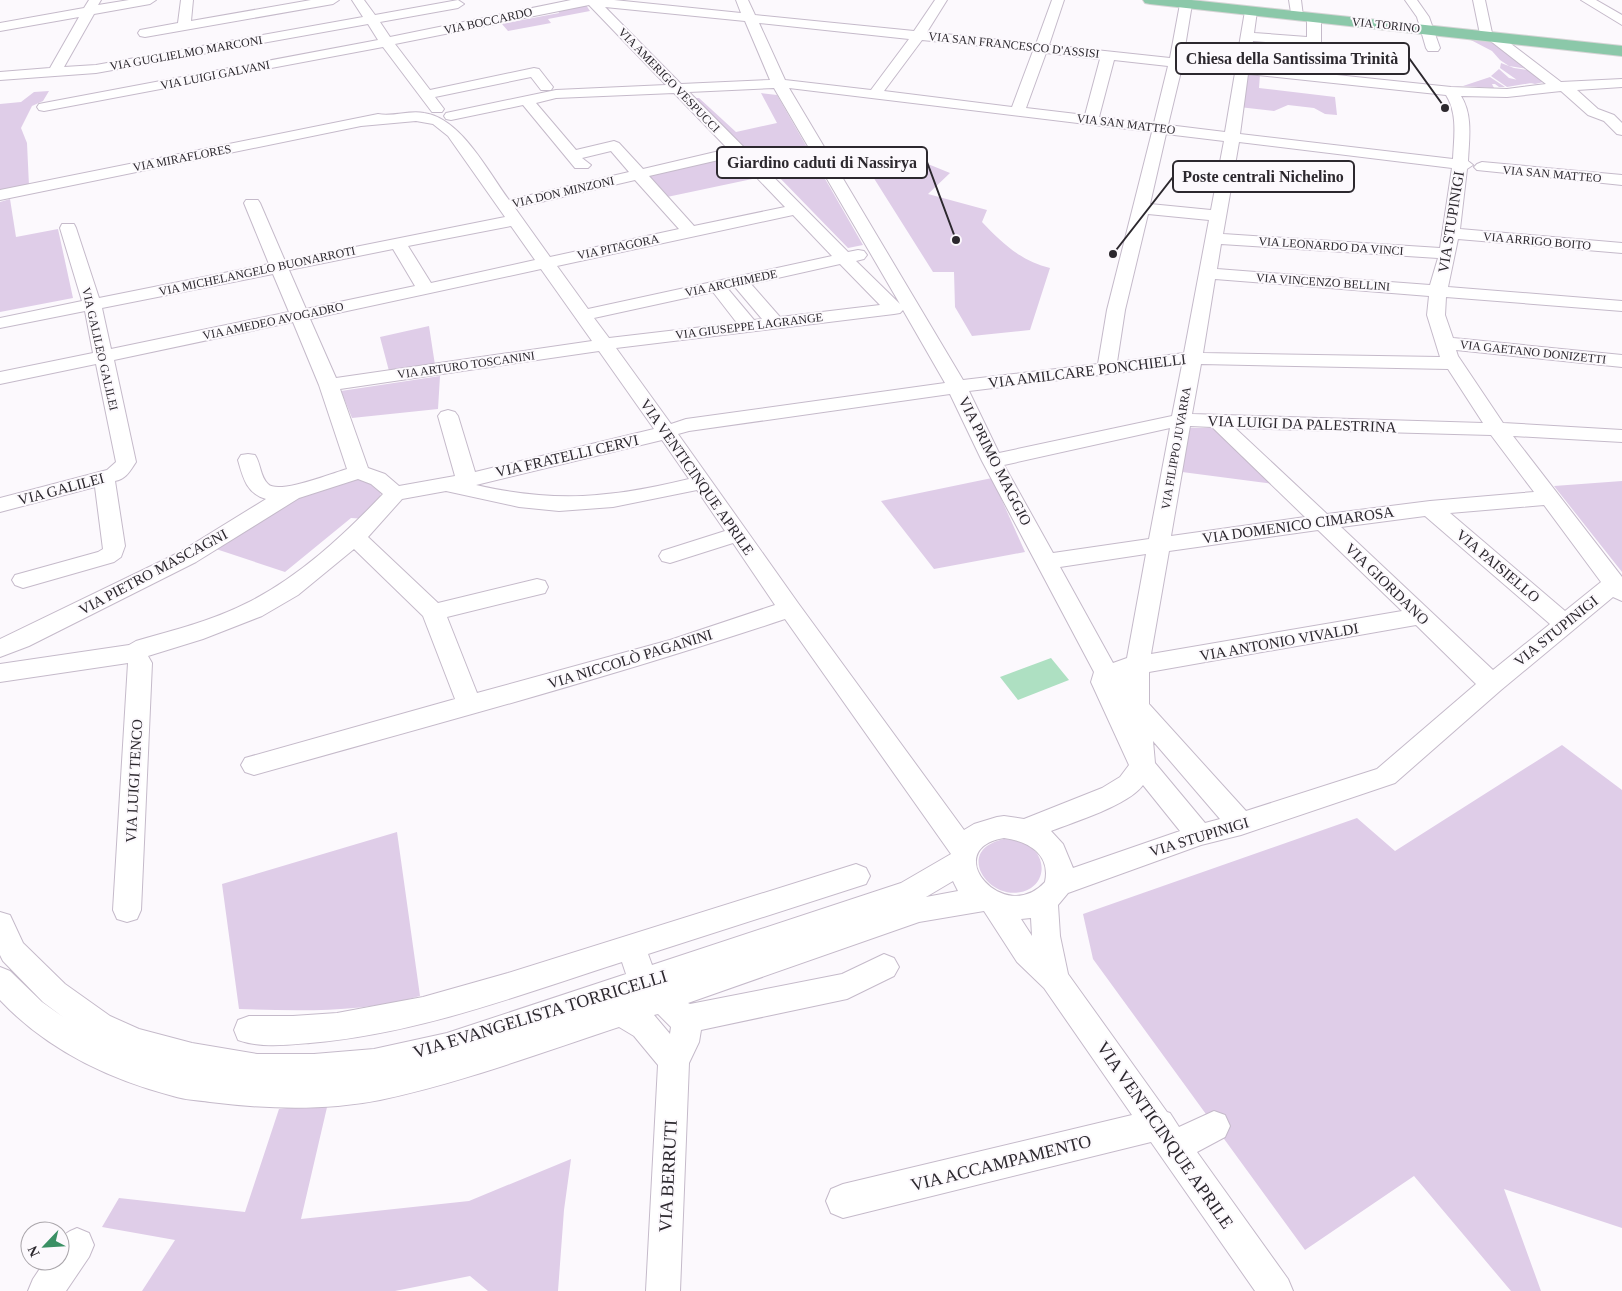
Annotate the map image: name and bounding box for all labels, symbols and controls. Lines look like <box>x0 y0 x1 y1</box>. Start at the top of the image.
street label: VIA BOCCARDO <box>442 5 534 37</box>
street label: VIA TORINO <box>1351 14 1421 36</box>
street label: VIA AMERIGO VESPUCCI <box>615 25 723 135</box>
street label: VIA SAN FRANCESCO D'ASSISI <box>928 29 1100 61</box>
street label: VIA GUGLIELMO MARCONI <box>109 33 263 73</box>
callout: Chiesa della Santissima Trinità <box>1176 43 1409 74</box>
text: Chiesa della Santissima Trinità <box>1186 50 1398 67</box>
street label: VIA LUIGI GALVANI <box>159 58 271 92</box>
street label: VIA SAN MATTEO <box>1076 111 1176 137</box>
street label: VIA MIRAFLORES <box>132 142 232 174</box>
callout: Giardino caduti di Nassirya <box>717 147 927 178</box>
text: Giardino caduti di Nassirya <box>727 154 917 172</box>
callout: Poste centrali Nichelino <box>1173 161 1354 192</box>
street label: VIA SAN MATTEO <box>1502 163 1602 185</box>
text: Poste centrali Nichelino <box>1182 168 1344 185</box>
street label: VIA STUPINIGI <box>1435 170 1467 274</box>
street label: VIA DON MINZONI <box>510 173 616 211</box>
street label: VIA ARRIGO BOITO <box>1482 229 1592 253</box>
street label: VIA PITAGORA <box>576 231 661 263</box>
street label: VIA LEONARDO DA VINCI <box>1258 234 1404 258</box>
street label: VIA MICHELANGELO BUONARROTI <box>157 243 357 299</box>
street label: VIA ARCHIMEDE <box>683 266 779 300</box>
street label: VIA VINCENZO BELLINI <box>1255 270 1391 294</box>
street label: VIA GALILEO GALILEI <box>79 286 121 412</box>
street label: VIA AMEDEO AVOGADRO <box>201 299 345 343</box>
street label: VIA GIUSEPPE LAGRANGE <box>674 310 824 342</box>
street label: VIA GAETANO DONIZETTI <box>1459 337 1607 367</box>
street label: VIA ARTURO TOSCANINI <box>396 348 536 382</box>
street label: VIA AMILCARE PONCHIELLI <box>987 351 1187 391</box>
street label: VIA FILIPPO JUVARRA <box>1158 385 1194 511</box>
street label: VIA PRIMO MAGGIO <box>956 394 1035 528</box>
street label: VIA VENTICINQUE APRILE <box>637 396 757 558</box>
street label: VIA LUIGI DA PALESTRINA <box>1207 413 1397 435</box>
street label: VIA FRATELLI CERVI <box>494 432 640 480</box>
street label: VIA GALILEI <box>16 470 106 508</box>
street label: VIA DOMENICO CIMAROSA <box>1201 504 1395 546</box>
street label: VIA PIETRO MASCAGNI <box>76 526 230 618</box>
street label: VIA PAISIELLO <box>1453 526 1543 606</box>
street label: VIA GIORDANO <box>1342 540 1432 628</box>
street label: VIA STUPINIGI <box>1511 592 1601 670</box>
street label: VIA ANTONIO VIVALDI <box>1198 620 1360 664</box>
street label: VIA NICCOLÒ PAGANINI <box>546 626 714 692</box>
street label: VIA LUIGI TENCO <box>123 719 145 843</box>
street label: VIA STUPINIGI <box>1147 814 1251 860</box>
street label: VIA EVANGELISTA TORRICELLI <box>411 966 669 1062</box>
street label: VIA VENTICINQUE APRILE <box>1093 1038 1237 1232</box>
street label: VIA BERRUTI <box>655 1119 681 1233</box>
street label: VIA ACCAMPAMENTO <box>909 1131 1093 1195</box>
north arrow <box>20 1221 70 1271</box>
text: N <box>25 1244 43 1259</box>

